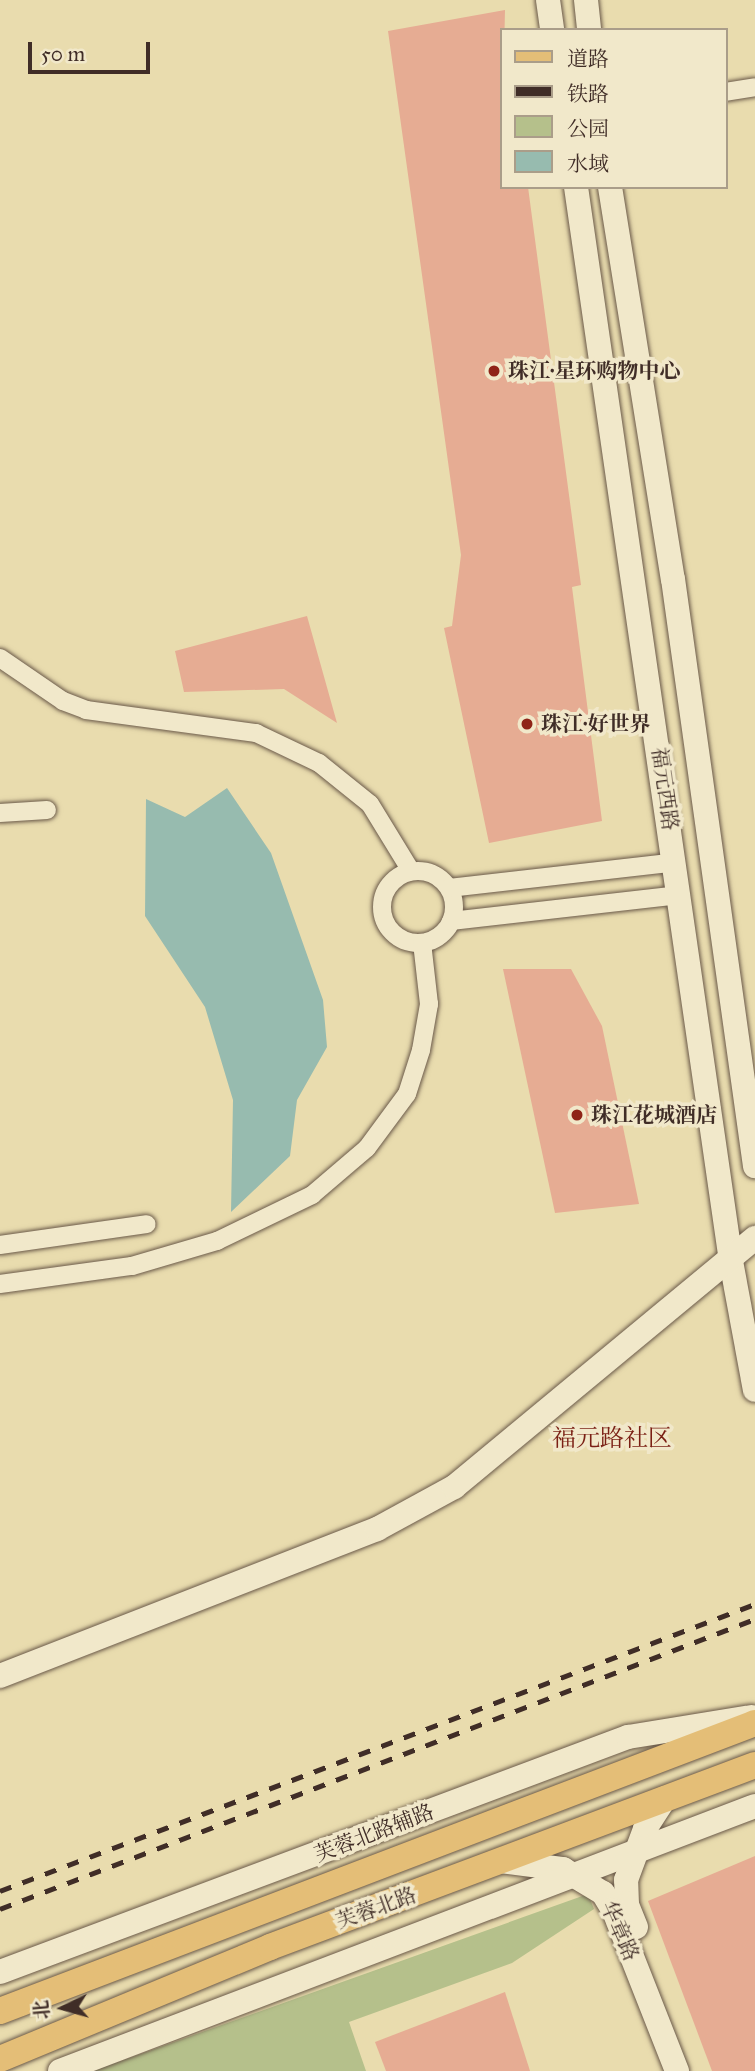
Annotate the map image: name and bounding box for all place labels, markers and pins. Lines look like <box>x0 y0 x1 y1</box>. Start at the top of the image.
place label: 珠江·星环购物中心 <box>508 358 681 384</box>
marker: 珠江·星环购物中心 <box>486 363 502 379</box>
place label: 珠江·好世界 <box>541 711 651 737</box>
marker: 珠江·好世界 <box>519 716 535 732</box>
place label: 珠江花城酒店 <box>591 1102 717 1128</box>
marker: 珠江花城酒店 <box>569 1107 585 1123</box>

